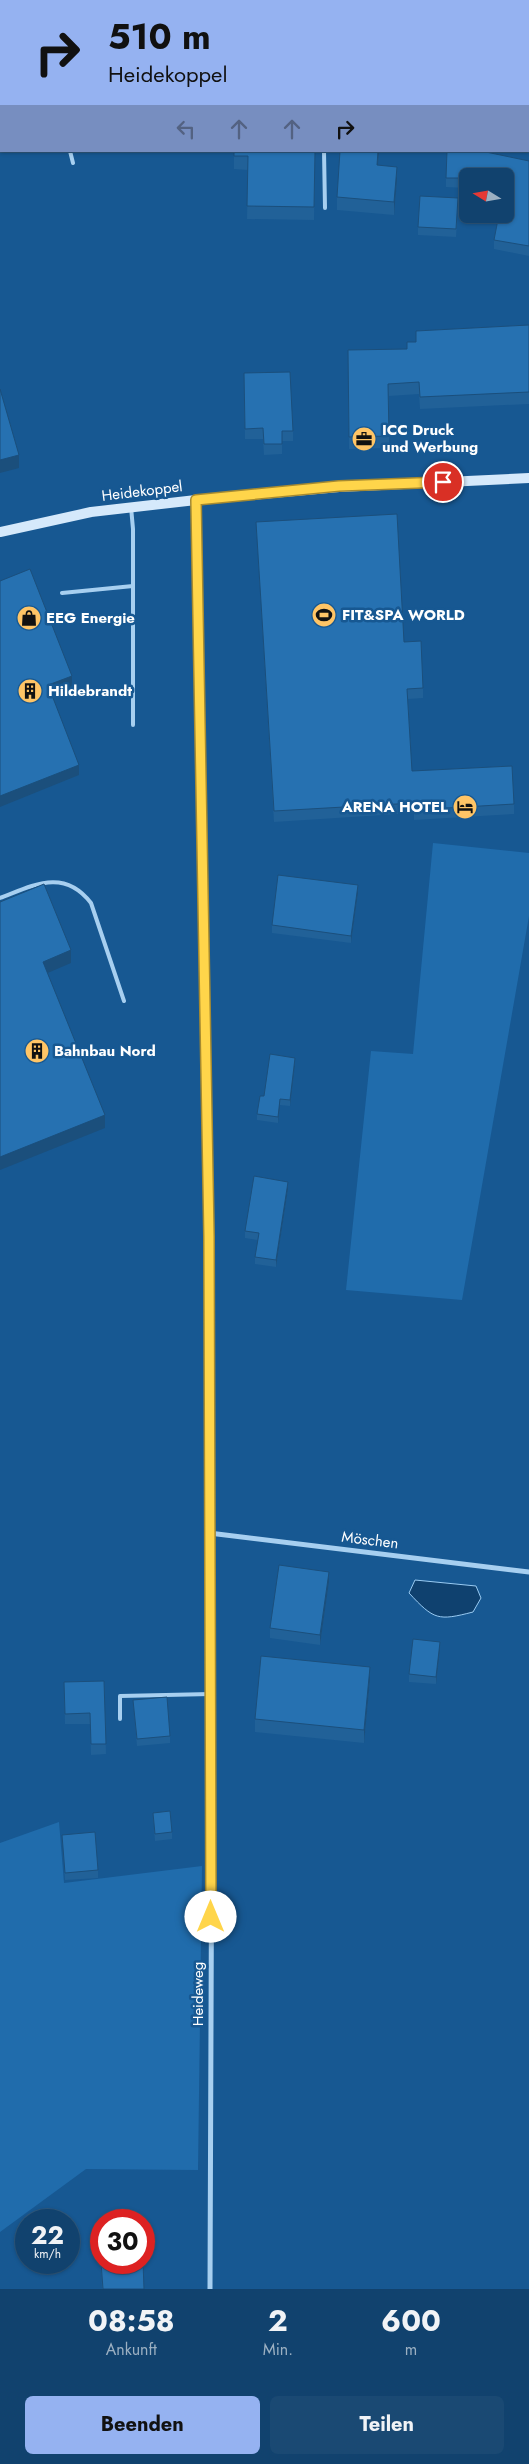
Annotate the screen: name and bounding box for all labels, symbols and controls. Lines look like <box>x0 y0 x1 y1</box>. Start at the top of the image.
text: 510 m <box>108 12 211 62</box>
icon: right <box>25 20 90 85</box>
text: Heidekoppel <box>108 58 227 90</box>
icon: left <box>172 115 200 143</box>
icon: ahead <box>225 115 253 143</box>
icon: ahead <box>278 115 306 143</box>
icon: right <box>331 115 359 143</box>
north arrow <box>459 168 514 222</box>
map controls <box>459 168 514 223</box>
place label: ICC Druck und Werbung <box>382 419 478 458</box>
office icon: ICC Druck und Werbung <box>351 426 377 452</box>
pin <box>422 461 464 503</box>
icon: arrive <box>429 468 457 496</box>
street label: Heidekoppel <box>100 475 184 507</box>
sports icon: FIT&SPA WORLD <box>311 602 337 628</box>
place label: FIT&SPA WORLD <box>342 604 465 626</box>
shop icon: EEG Energie <box>16 605 42 631</box>
place label: EEG Energie <box>46 607 135 629</box>
building icon: Hildebrandt <box>17 678 43 704</box>
place label: Hildebrandt <box>48 680 132 702</box>
hotel icon: ARENA HOTEL <box>452 794 478 820</box>
place label: ARENA HOTEL <box>341 796 448 818</box>
building icon: Bahnbau Nord <box>24 1038 50 1064</box>
place label: Bahnbau Nord <box>54 1040 156 1062</box>
street label: Möschen <box>340 1526 400 1554</box>
position arrow <box>184 1890 236 1942</box>
street label: Heideweg <box>187 1962 209 2026</box>
speed limit sign: 30 <box>90 2209 155 2274</box>
text: 22 <box>31 2217 64 2253</box>
text: km/h <box>34 2245 61 2263</box>
text: 08:58 <box>88 2299 175 2342</box>
text: 2 <box>268 2299 288 2342</box>
text: 600 <box>381 2299 441 2342</box>
text: Ankunft <box>106 2338 157 2361</box>
text: Min. <box>263 2338 293 2361</box>
text: m <box>405 2338 417 2361</box>
button: Beenden <box>25 2396 260 2454</box>
button: Teilen <box>270 2396 504 2454</box>

